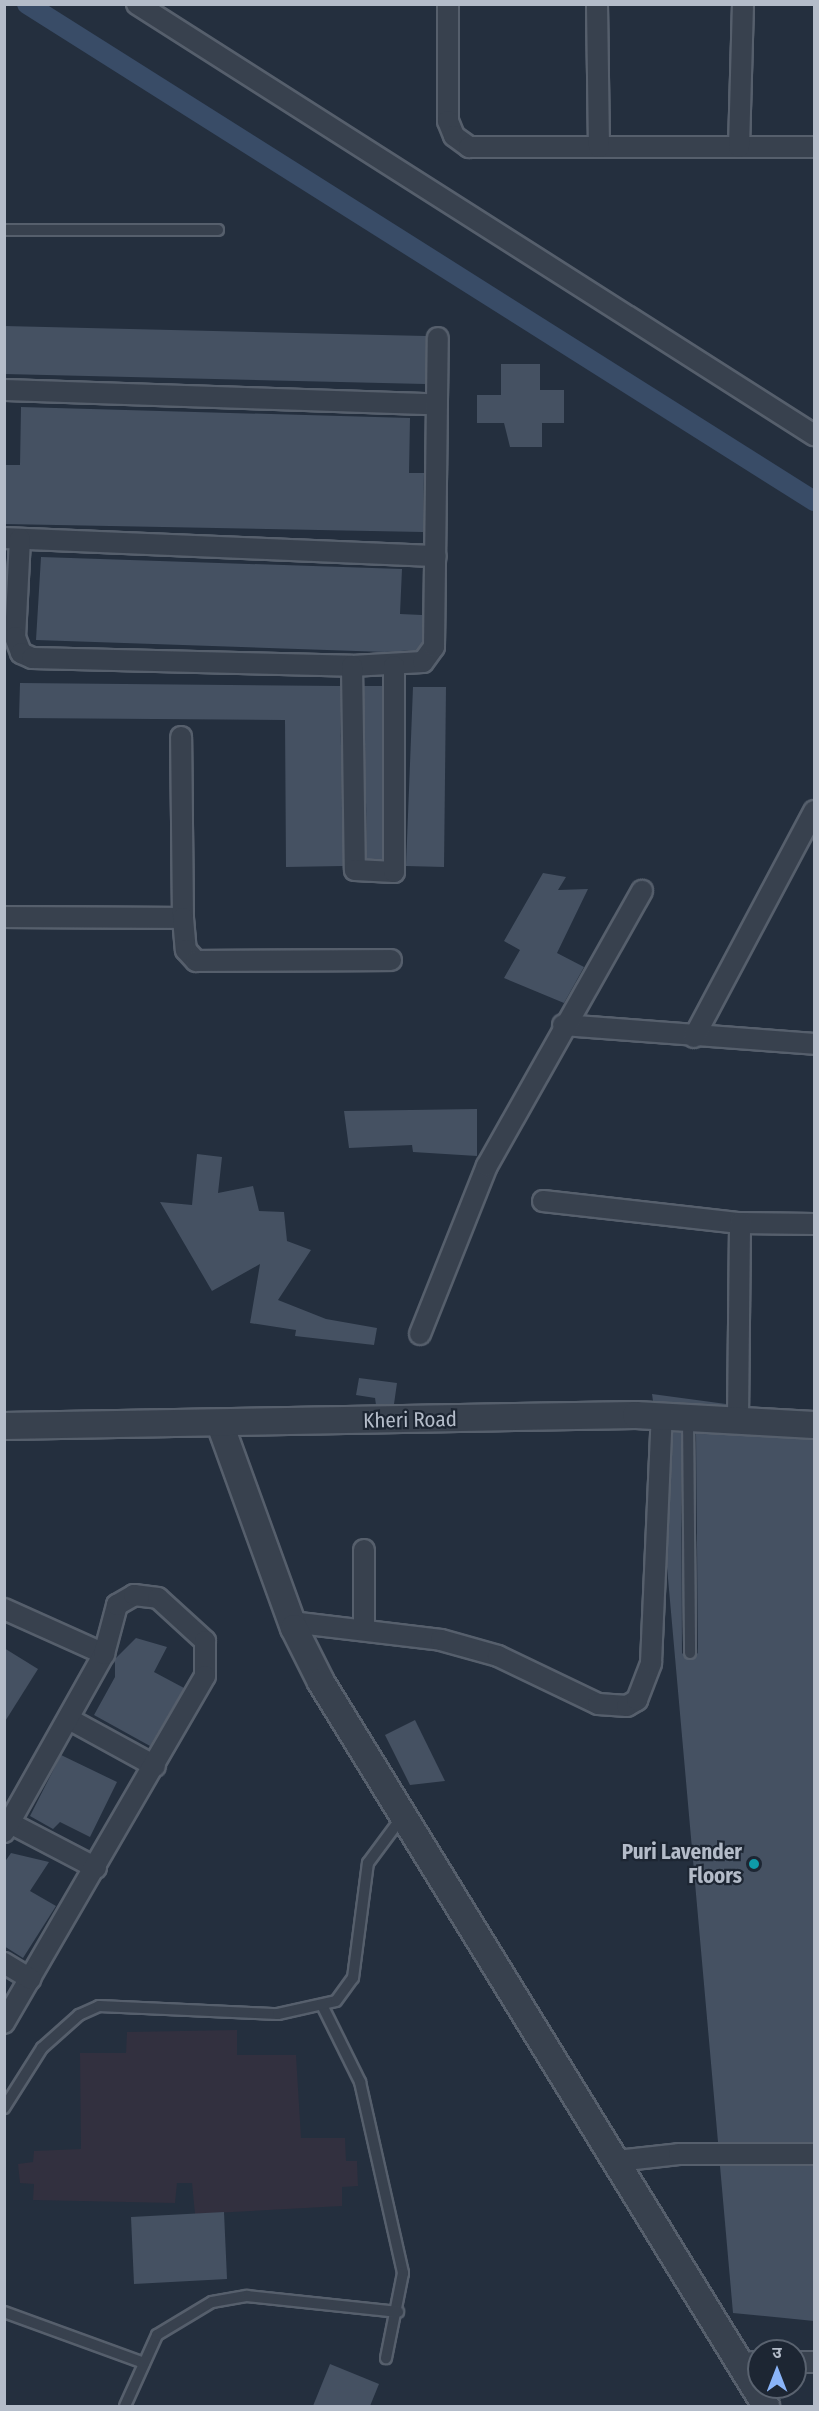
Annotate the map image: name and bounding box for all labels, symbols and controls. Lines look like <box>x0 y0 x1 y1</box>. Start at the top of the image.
street label: Kheri Road <box>363 1407 457 1433</box>
place label: Puri Lavender Floors <box>622 1839 742 1889</box>
marker: Puri Lavender Floors <box>747 1857 761 1871</box>
north arrow <box>747 2339 807 2399</box>
text: उ <box>772 2343 782 2362</box>

